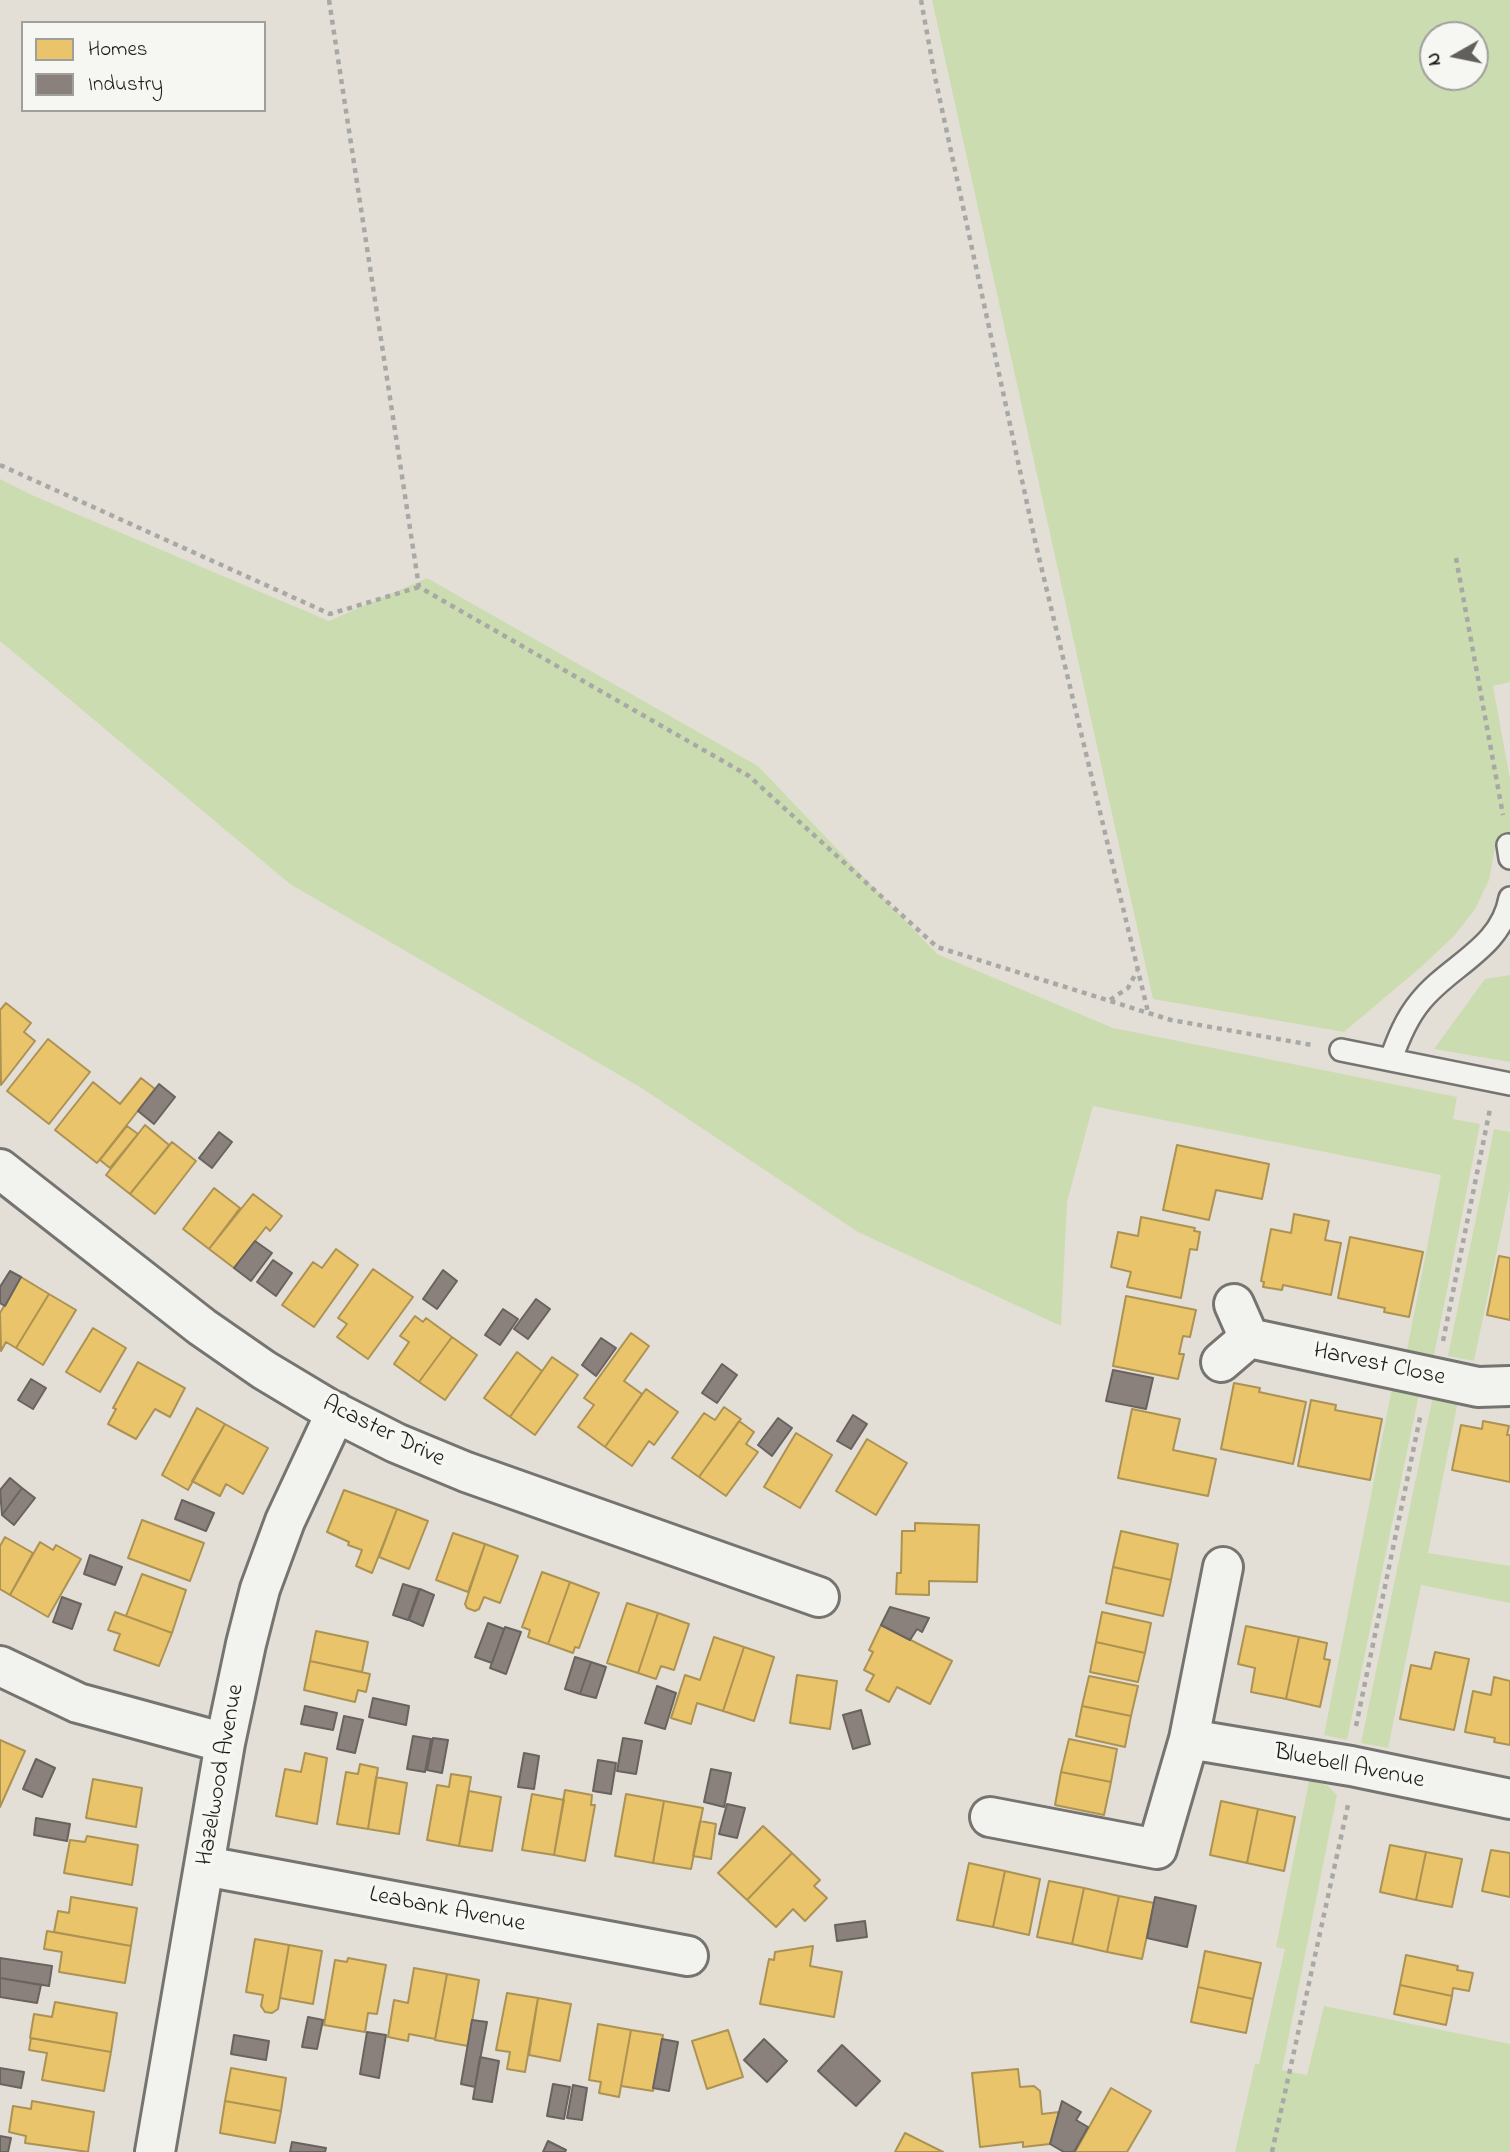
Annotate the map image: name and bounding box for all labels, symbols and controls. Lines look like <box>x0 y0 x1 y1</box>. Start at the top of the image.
legend <box>21 21 266 112</box>
north arrow <box>1419 21 1489 91</box>
text: Homes <box>88 35 148 65</box>
text: N <box>1420 51 1449 68</box>
text: Industry <box>88 70 163 100</box>
street label: Harvest Close <box>1310 1338 1448 1394</box>
street label: Acaster Drive <box>317 1391 449 1475</box>
street label: Hazelwood Avenue <box>192 1682 252 1868</box>
street label: Bluebell Avenue <box>1271 1739 1427 1797</box>
street label: Leabank Avenue <box>367 1882 527 1940</box>

